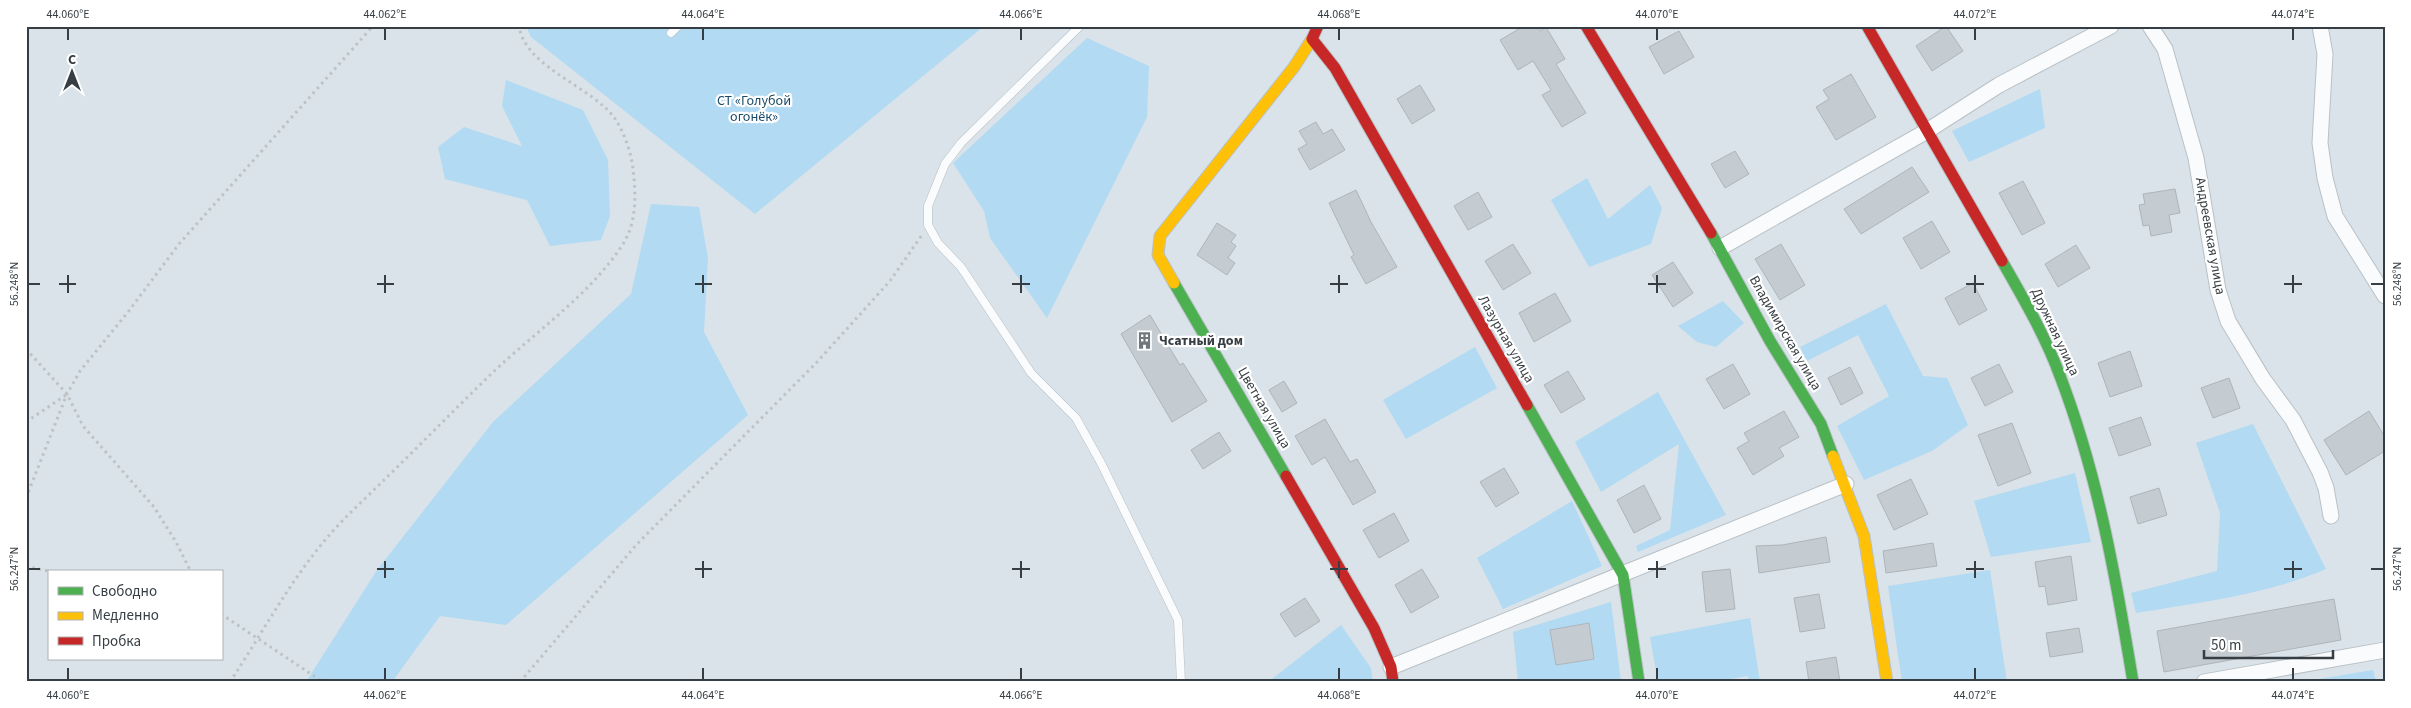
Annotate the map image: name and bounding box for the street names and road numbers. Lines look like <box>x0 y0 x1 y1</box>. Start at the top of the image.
street label: Андреевская улица <box>2190 176 2230 296</box>
street label: Владимирская улица <box>1744 272 1826 394</box>
street label: Дружная улица <box>2026 285 2084 379</box>
street label: Лазурная улица <box>1473 291 1539 387</box>
street label: Цветная улица <box>1233 364 1295 452</box>

